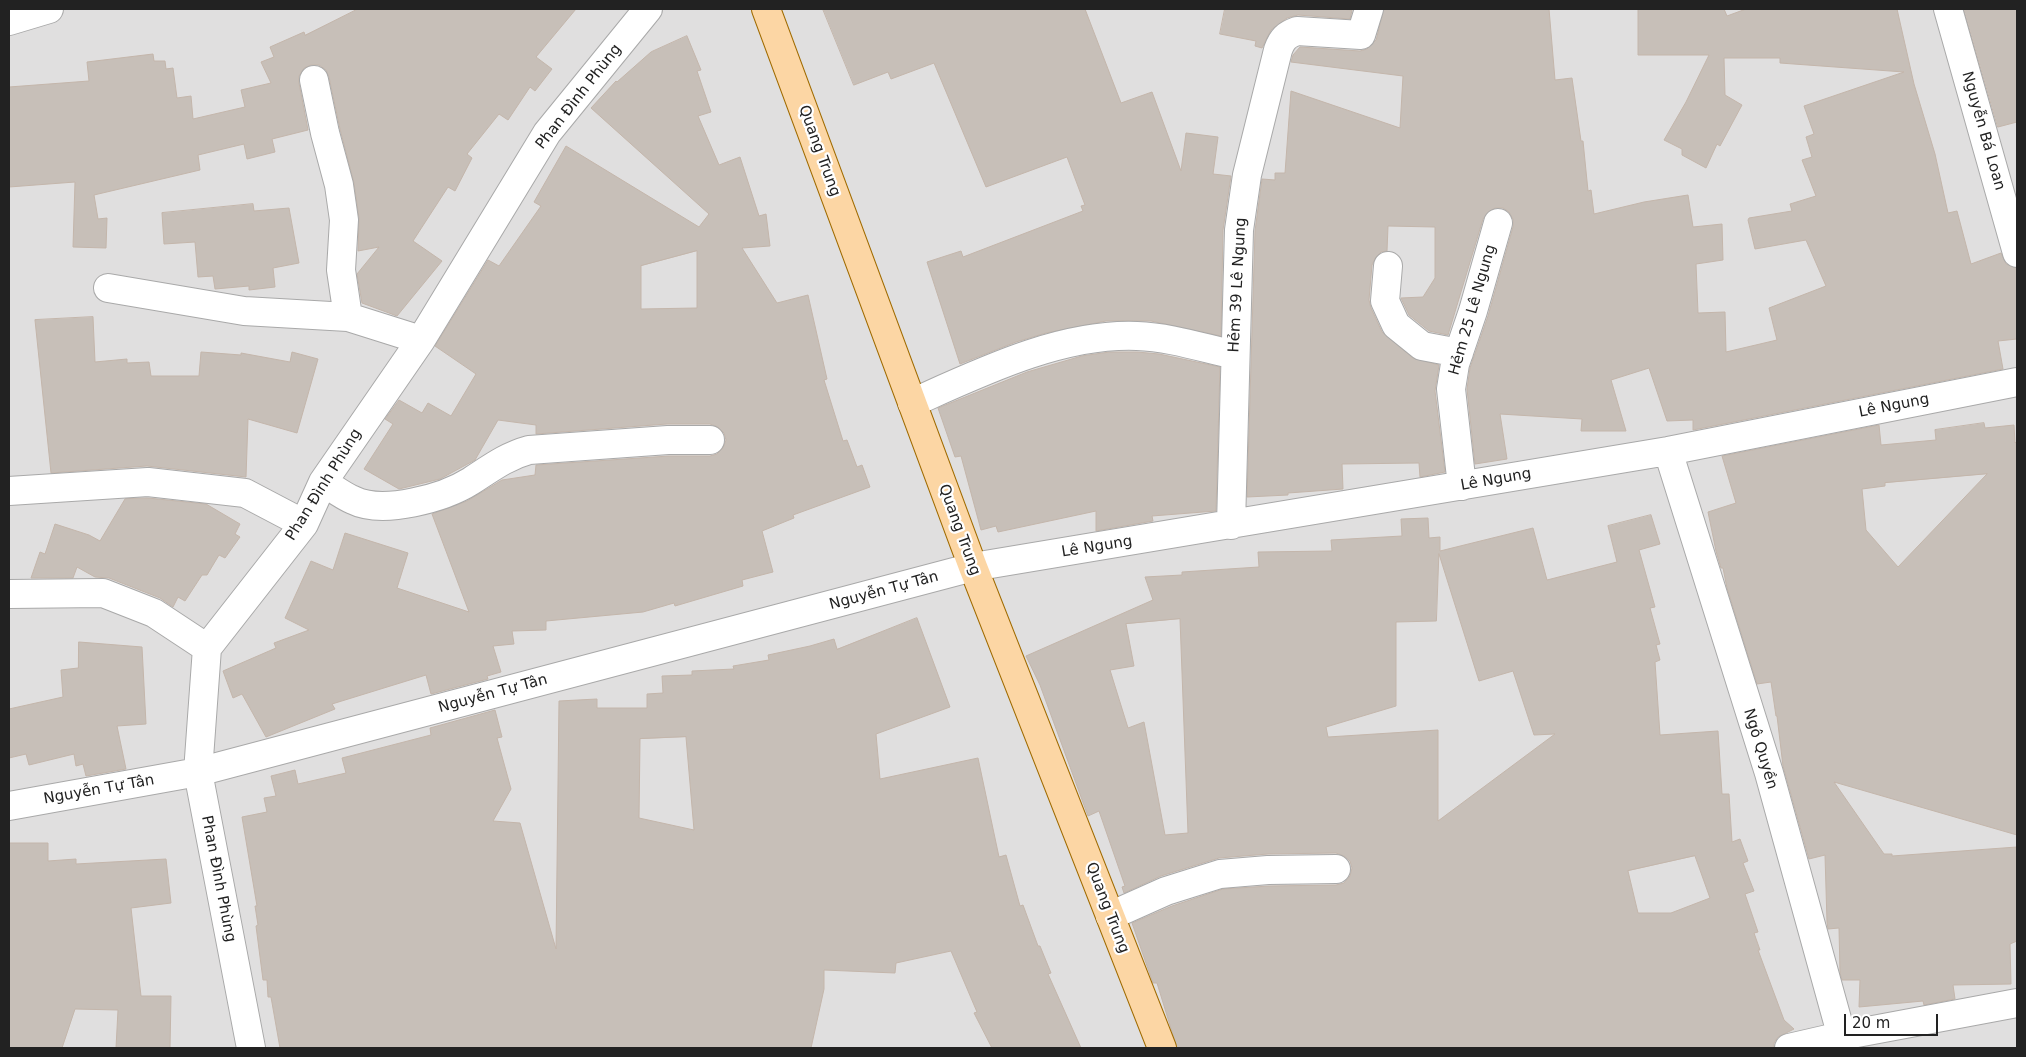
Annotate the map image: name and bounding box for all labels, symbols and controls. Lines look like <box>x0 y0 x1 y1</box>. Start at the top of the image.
street label: Phan Đình Phùng <box>532 41 626 153</box>
street label: Nguyễn Bá Loan <box>1957 69 2009 193</box>
street label: Quang Trung <box>794 103 844 199</box>
street label: Hẻm 39 Lê Ngung <box>1225 217 1251 353</box>
street label: Hẻm 25 Lê Ngung <box>1446 243 1500 377</box>
street label: Lê Ngung <box>1857 390 1931 422</box>
street label: Phan Đình Phùng <box>282 426 366 544</box>
street label: Lê Ngung <box>1459 465 1533 495</box>
street label: Quang Trung <box>934 482 984 578</box>
street label: Lê Ngung <box>1060 533 1134 561</box>
street label: Nguyễn Tự Tân <box>827 568 941 614</box>
street label: Nguyễn Tự Tân <box>436 671 550 717</box>
street label: Ngô Quyền <box>1739 706 1781 792</box>
street label: Nguyễn Tự Tân <box>42 771 156 809</box>
street label: Phan Đình Phùng <box>197 814 239 944</box>
street label: Quang Trung <box>1081 860 1133 956</box>
scale bar <box>1846 1004 1940 1036</box>
text: 20 m <box>1852 1014 1890 1032</box>

